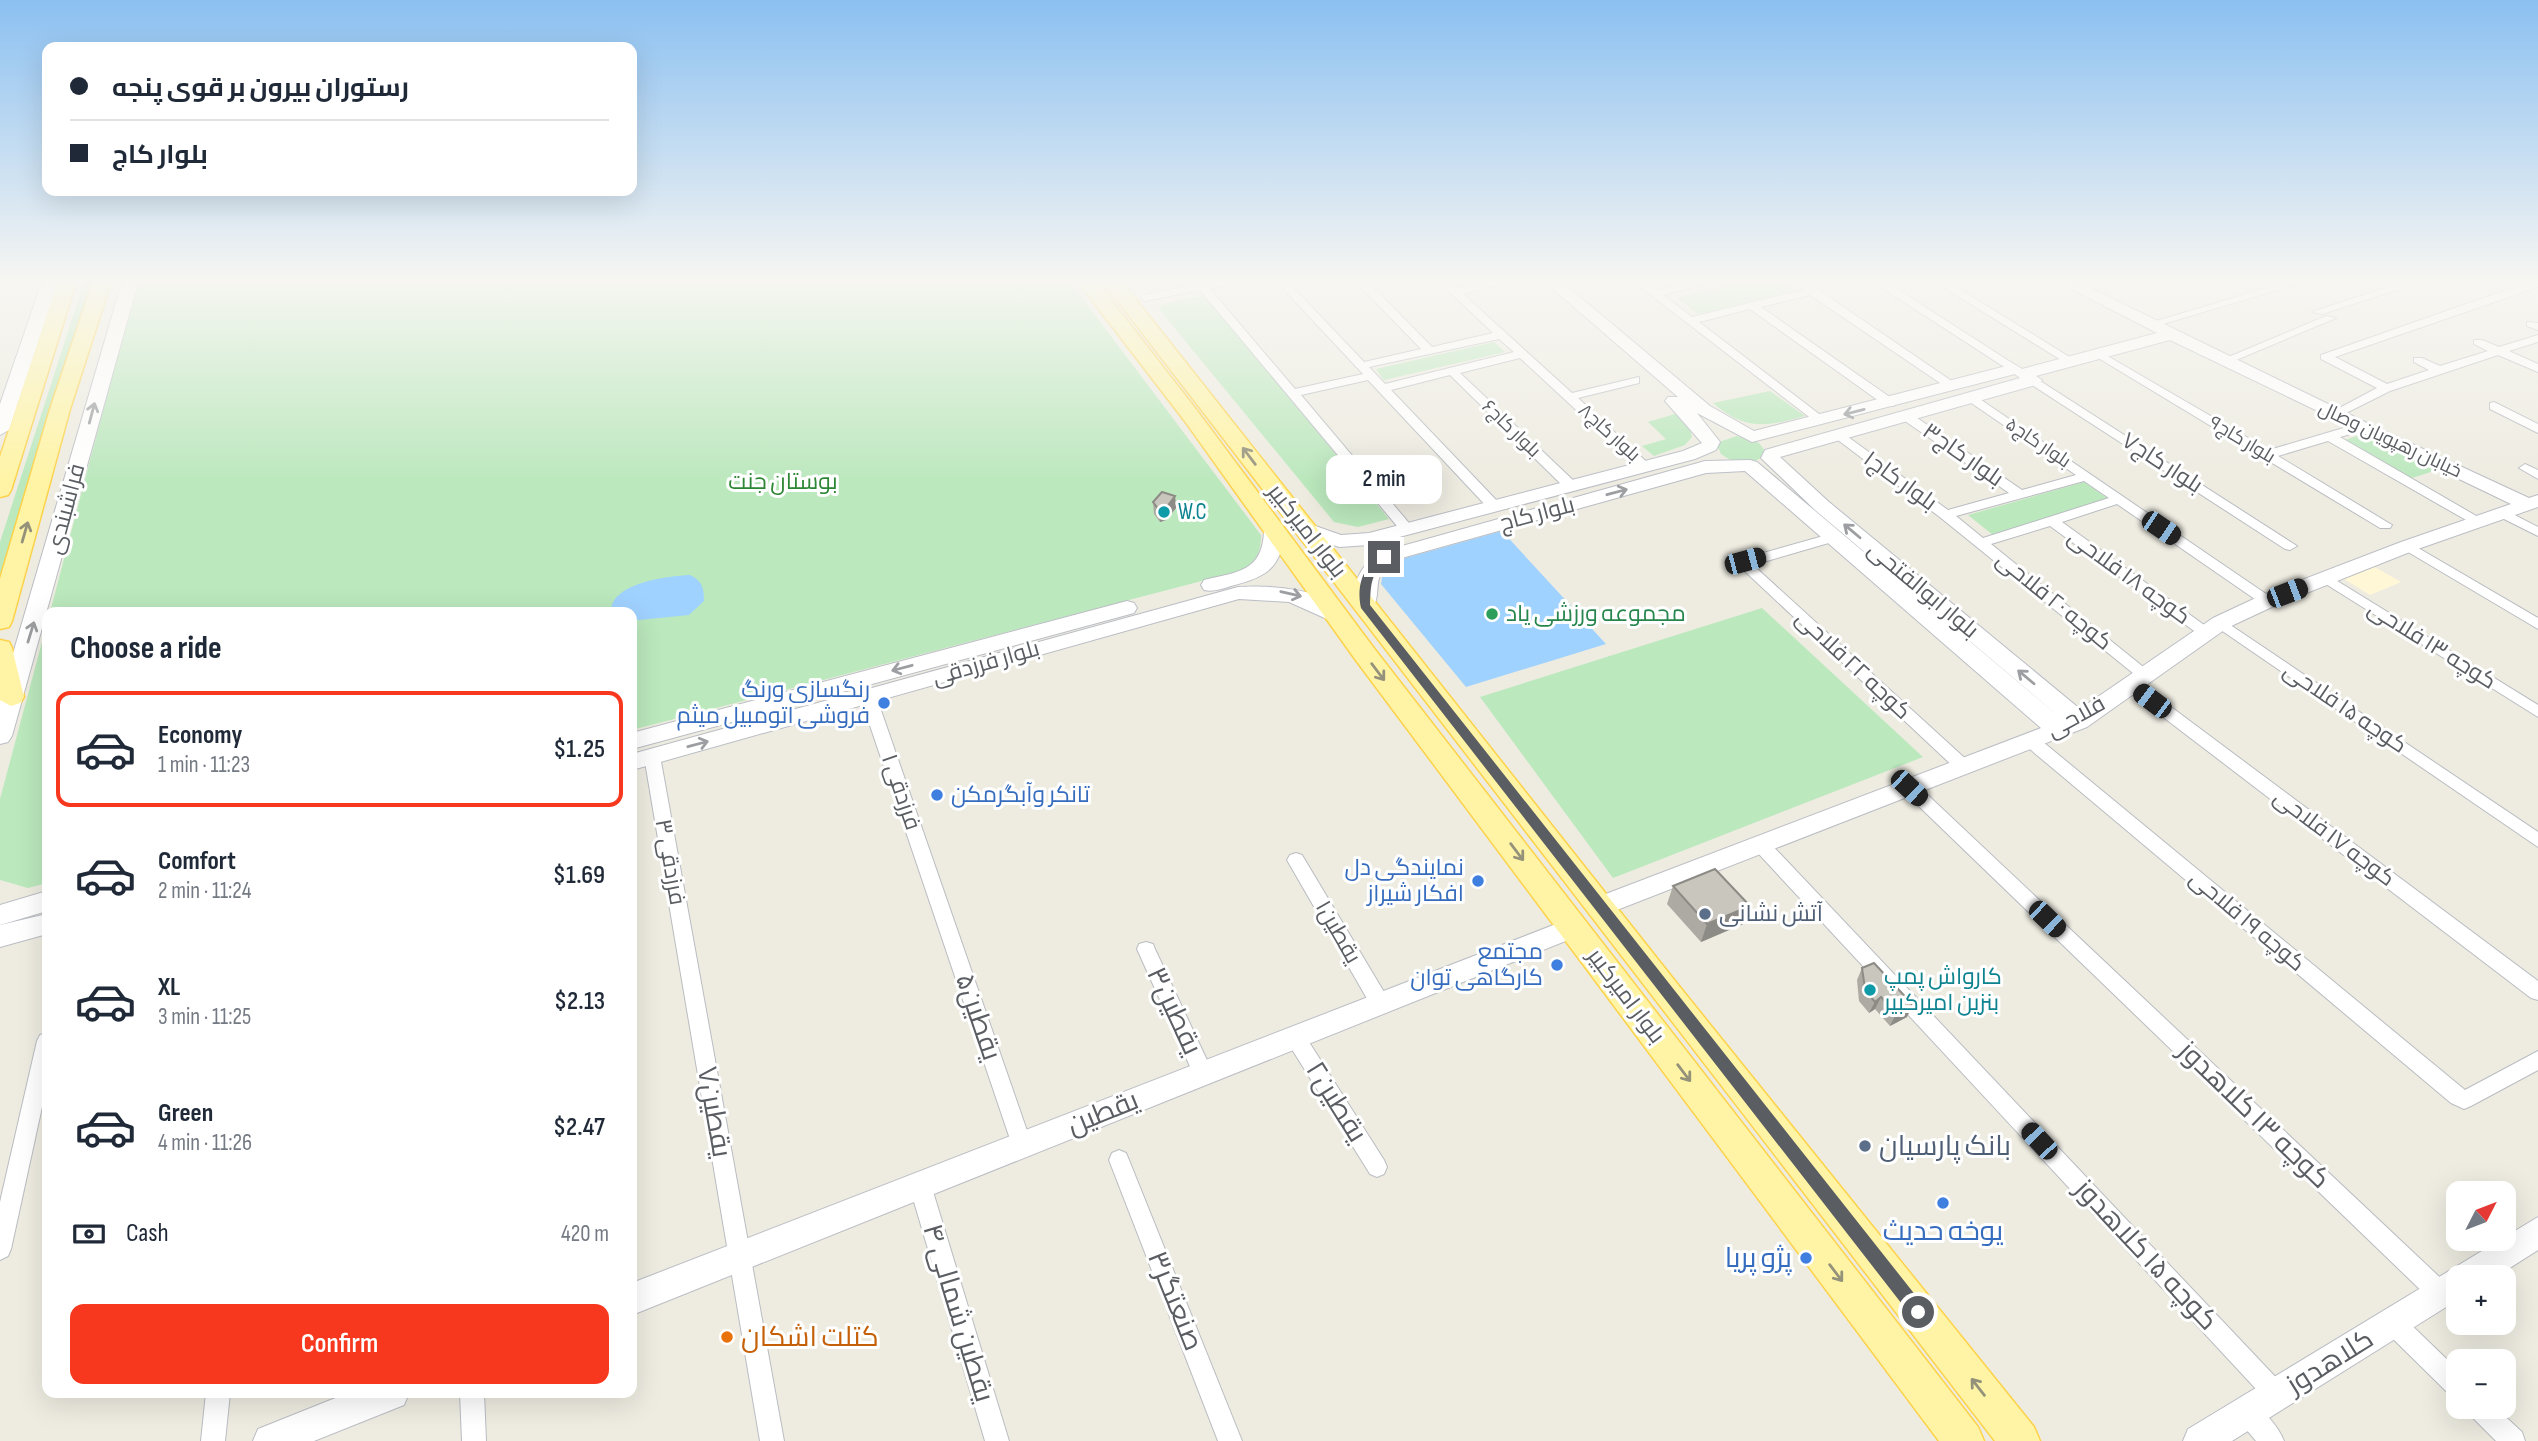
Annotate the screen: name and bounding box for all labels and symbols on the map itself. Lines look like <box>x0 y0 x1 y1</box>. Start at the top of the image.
street label: بلوار کاج۶ <box>1476 396 1545 463</box>
street label: خیابان رهپویان وصال <box>2315 397 2465 483</box>
street label: بلوار کاج۸ <box>1573 399 1645 468</box>
one-way arrow <box>86 402 99 425</box>
one-way arrow <box>1843 406 1866 419</box>
street label: بلوار کاج۹ <box>2204 411 2279 470</box>
street label: بلوار کاج۵ <box>2000 413 2075 474</box>
street label: بلوار کاج۳ <box>1917 417 2009 494</box>
street label: بلوار کاج۷ <box>2116 426 2208 500</box>
street label: بلوار کاج۱ <box>1857 445 1942 518</box>
one-way arrow <box>1242 446 1257 465</box>
callout: 2 min <box>1326 456 1442 504</box>
street label: فراشبندی <box>41 461 91 557</box>
park label: بوستان جنت <box>728 468 838 496</box>
street label: بلوار امیرکبیر <box>1260 477 1352 584</box>
one-way arrow <box>1606 484 1628 497</box>
street label: بلوار کاج <box>1496 491 1578 538</box>
place label: W.C <box>1178 498 1207 526</box>
marker: W.C <box>1156 504 1172 520</box>
car <box>2138 508 2185 548</box>
one-way arrow <box>20 521 33 543</box>
one-way arrow <box>1843 523 1861 539</box>
street label: کوچه ۱۸ فلاحی <box>2062 523 2196 631</box>
street label: بلوار ابوالفتحی <box>1862 536 1984 644</box>
route end <box>1368 541 1400 573</box>
car <box>1722 545 1769 577</box>
street label: کوچه ۲۰ فلاحی <box>1990 546 2118 656</box>
car <box>2264 576 2311 610</box>
one-way arrow <box>1279 588 1302 601</box>
street label: کوچه ۱۳ فلاحی <box>2363 594 2501 696</box>
place label: مجموعه ورزشی یاد <box>1506 600 1686 628</box>
street label: کوچه ۲۲ فلاحی <box>1789 604 1917 726</box>
marker: مجموعه ورزشی یاد <box>1484 606 1500 622</box>
one-way arrow <box>25 621 38 643</box>
street label: بلوار فرزدقی <box>929 634 1043 692</box>
street label: کوچه ۱۵ فلاحی <box>2278 656 2412 760</box>
one-way arrow <box>891 662 914 675</box>
one-way arrow <box>1371 662 1386 681</box>
one-way arrow <box>2018 669 2036 685</box>
place label: رنگسازی ورنگ فروشی اتومبیل میثم <box>677 676 870 731</box>
car <box>2129 680 2176 722</box>
street label: فلاحی <box>2042 690 2110 744</box>
marker: رنگسازی ورنگ فروشی اتومبیل میثم <box>876 695 892 711</box>
one-way arrow <box>686 737 708 750</box>
street label: فرزدقی ۱ <box>875 750 927 834</box>
car <box>1887 766 1932 810</box>
place label: تانکر وآبگرمکن <box>951 781 1090 809</box>
street label: کوچه ۱۷ فلاحی <box>2268 783 2400 893</box>
marker: تانکر وآبگرمکن <box>929 787 945 803</box>
street label: فرزدقی ۳ <box>649 817 691 907</box>
one-way arrow <box>1509 843 1524 861</box>
place label: نمایندگی دل افکار شیراز <box>1344 854 1464 908</box>
street label: کوچه ۱۹ فلاحی <box>2183 864 2311 978</box>
marker: نمایندگی دل افکار شیراز <box>1470 873 1486 889</box>
street label: یقطین۱ <box>1309 896 1367 968</box>
car <box>2025 897 2070 941</box>
place label: آتش نشانی <box>1719 900 1823 928</box>
marker: آتش نشانی <box>1697 906 1713 922</box>
place label: مجتمع کارگاهی توان <box>1410 938 1543 992</box>
street label: بلوار امیرکبیر <box>1580 941 1671 1049</box>
marker: مجتمع کارگاهی توان <box>1549 957 1565 973</box>
street label: یقطین۳ <box>1139 962 1209 1061</box>
place label: کارواش پمپ بنزین امیرکبیر <box>1882 963 2002 1017</box>
street label: یقطین۵ <box>948 969 1008 1065</box>
marker: کارواش پمپ بنزین امیرکبیر <box>1862 982 1878 998</box>
street label: کوچه ۱۳ کلاهدوز <box>2169 1033 2337 1196</box>
street label: یقطین۲ <box>1298 1056 1374 1149</box>
one-way arrow <box>1676 1063 1691 1082</box>
street label: یقطین۷ <box>690 1064 738 1160</box>
street label: یقطین <box>1062 1084 1144 1142</box>
car <box>2017 1118 2062 1164</box>
place label: بانک پارسیان <box>1879 1130 2011 1164</box>
marker: بانک پارسیان <box>1857 1138 1873 1154</box>
street label: کوچه ۱۵ کلاهدوز <box>2066 1171 2224 1338</box>
north arrow <box>2446 1181 2516 1251</box>
marker: یوخه حدیث <box>1935 1195 1951 1211</box>
place label: یوخه حدیث <box>1883 1215 2004 1248</box>
street label: یقطین شمالی ۴ <box>915 1220 1001 1406</box>
place label: پژو پریا <box>1725 1242 1793 1276</box>
street label: صنعتگر۳ <box>1140 1246 1210 1356</box>
marker: پژو پریا <box>1798 1250 1814 1266</box>
one-way arrow <box>1829 1264 1844 1282</box>
route start <box>1902 1296 1934 1328</box>
place label: کتلت اشکان <box>741 1321 879 1354</box>
street label: کلاهدوز <box>2279 1323 2380 1403</box>
marker: کتلت اشکان <box>719 1329 735 1345</box>
one-way arrow <box>1970 1379 1985 1397</box>

